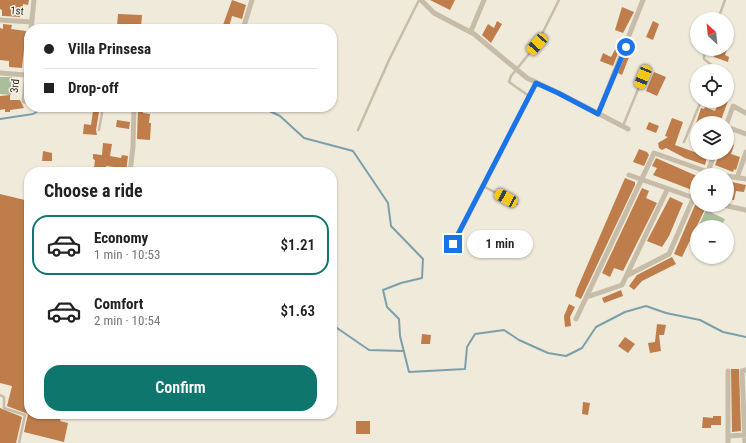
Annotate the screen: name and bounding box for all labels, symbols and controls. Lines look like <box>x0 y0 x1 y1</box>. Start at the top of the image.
street label: 1st <box>10 4 24 18</box>
north arrow <box>690 12 734 56</box>
map controls <box>690 12 734 264</box>
car <box>525 31 549 57</box>
route start <box>617 38 635 56</box>
text: Villa Prinsesa <box>68 40 151 58</box>
car <box>633 64 653 90</box>
button: locate <box>690 64 734 108</box>
street label: 3rd <box>8 78 22 94</box>
text: Drop-off <box>68 79 119 97</box>
button: layers <box>690 116 734 160</box>
button: + <box>690 168 734 212</box>
text: Choose a ride <box>44 180 143 201</box>
car <box>493 187 519 209</box>
button: − <box>690 220 734 264</box>
icon: car <box>46 227 82 263</box>
text: Economy <box>94 229 148 247</box>
callout: 1 min <box>467 230 533 258</box>
route end <box>444 235 462 253</box>
text: $1.21 <box>281 236 315 254</box>
text: 1 min <box>486 236 514 251</box>
text: 1 min · 10:53 <box>94 247 160 262</box>
icon: car <box>46 293 82 329</box>
text: Comfort <box>94 295 143 313</box>
text: $1.63 <box>281 302 315 320</box>
text: 2 min · 10:54 <box>94 313 160 328</box>
button: Confirm <box>44 365 317 411</box>

